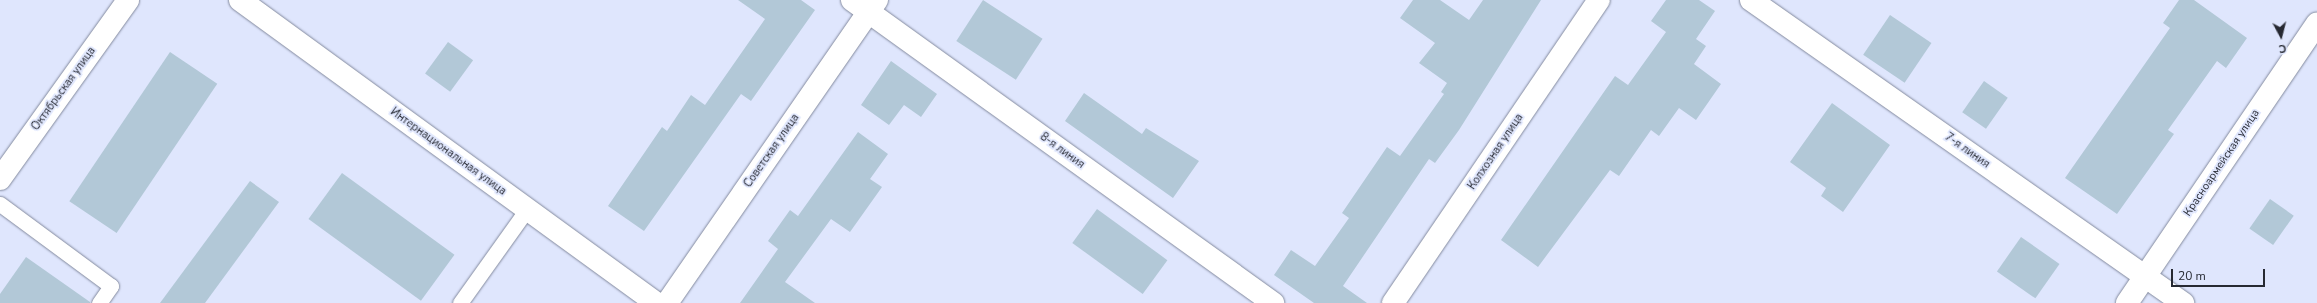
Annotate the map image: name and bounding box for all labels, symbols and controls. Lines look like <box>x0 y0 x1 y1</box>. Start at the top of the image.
north arrow <box>2261 16 2301 56</box>
text: С <box>2278 41 2287 56</box>
street label: Октябрьская улица <box>29 45 99 133</box>
street label: Интернациональная улица <box>387 106 509 198</box>
street label: Красноармейская улица <box>2181 107 2263 219</box>
street label: Советская улица <box>742 112 802 190</box>
street label: Колхозная улица <box>1466 112 1526 192</box>
street label: 8-я линия <box>1037 131 1087 171</box>
street label: 7-я линия <box>1942 131 1992 171</box>
scale bar <box>2173 261 2267 287</box>
text: 20 m <box>2178 268 2206 284</box>

